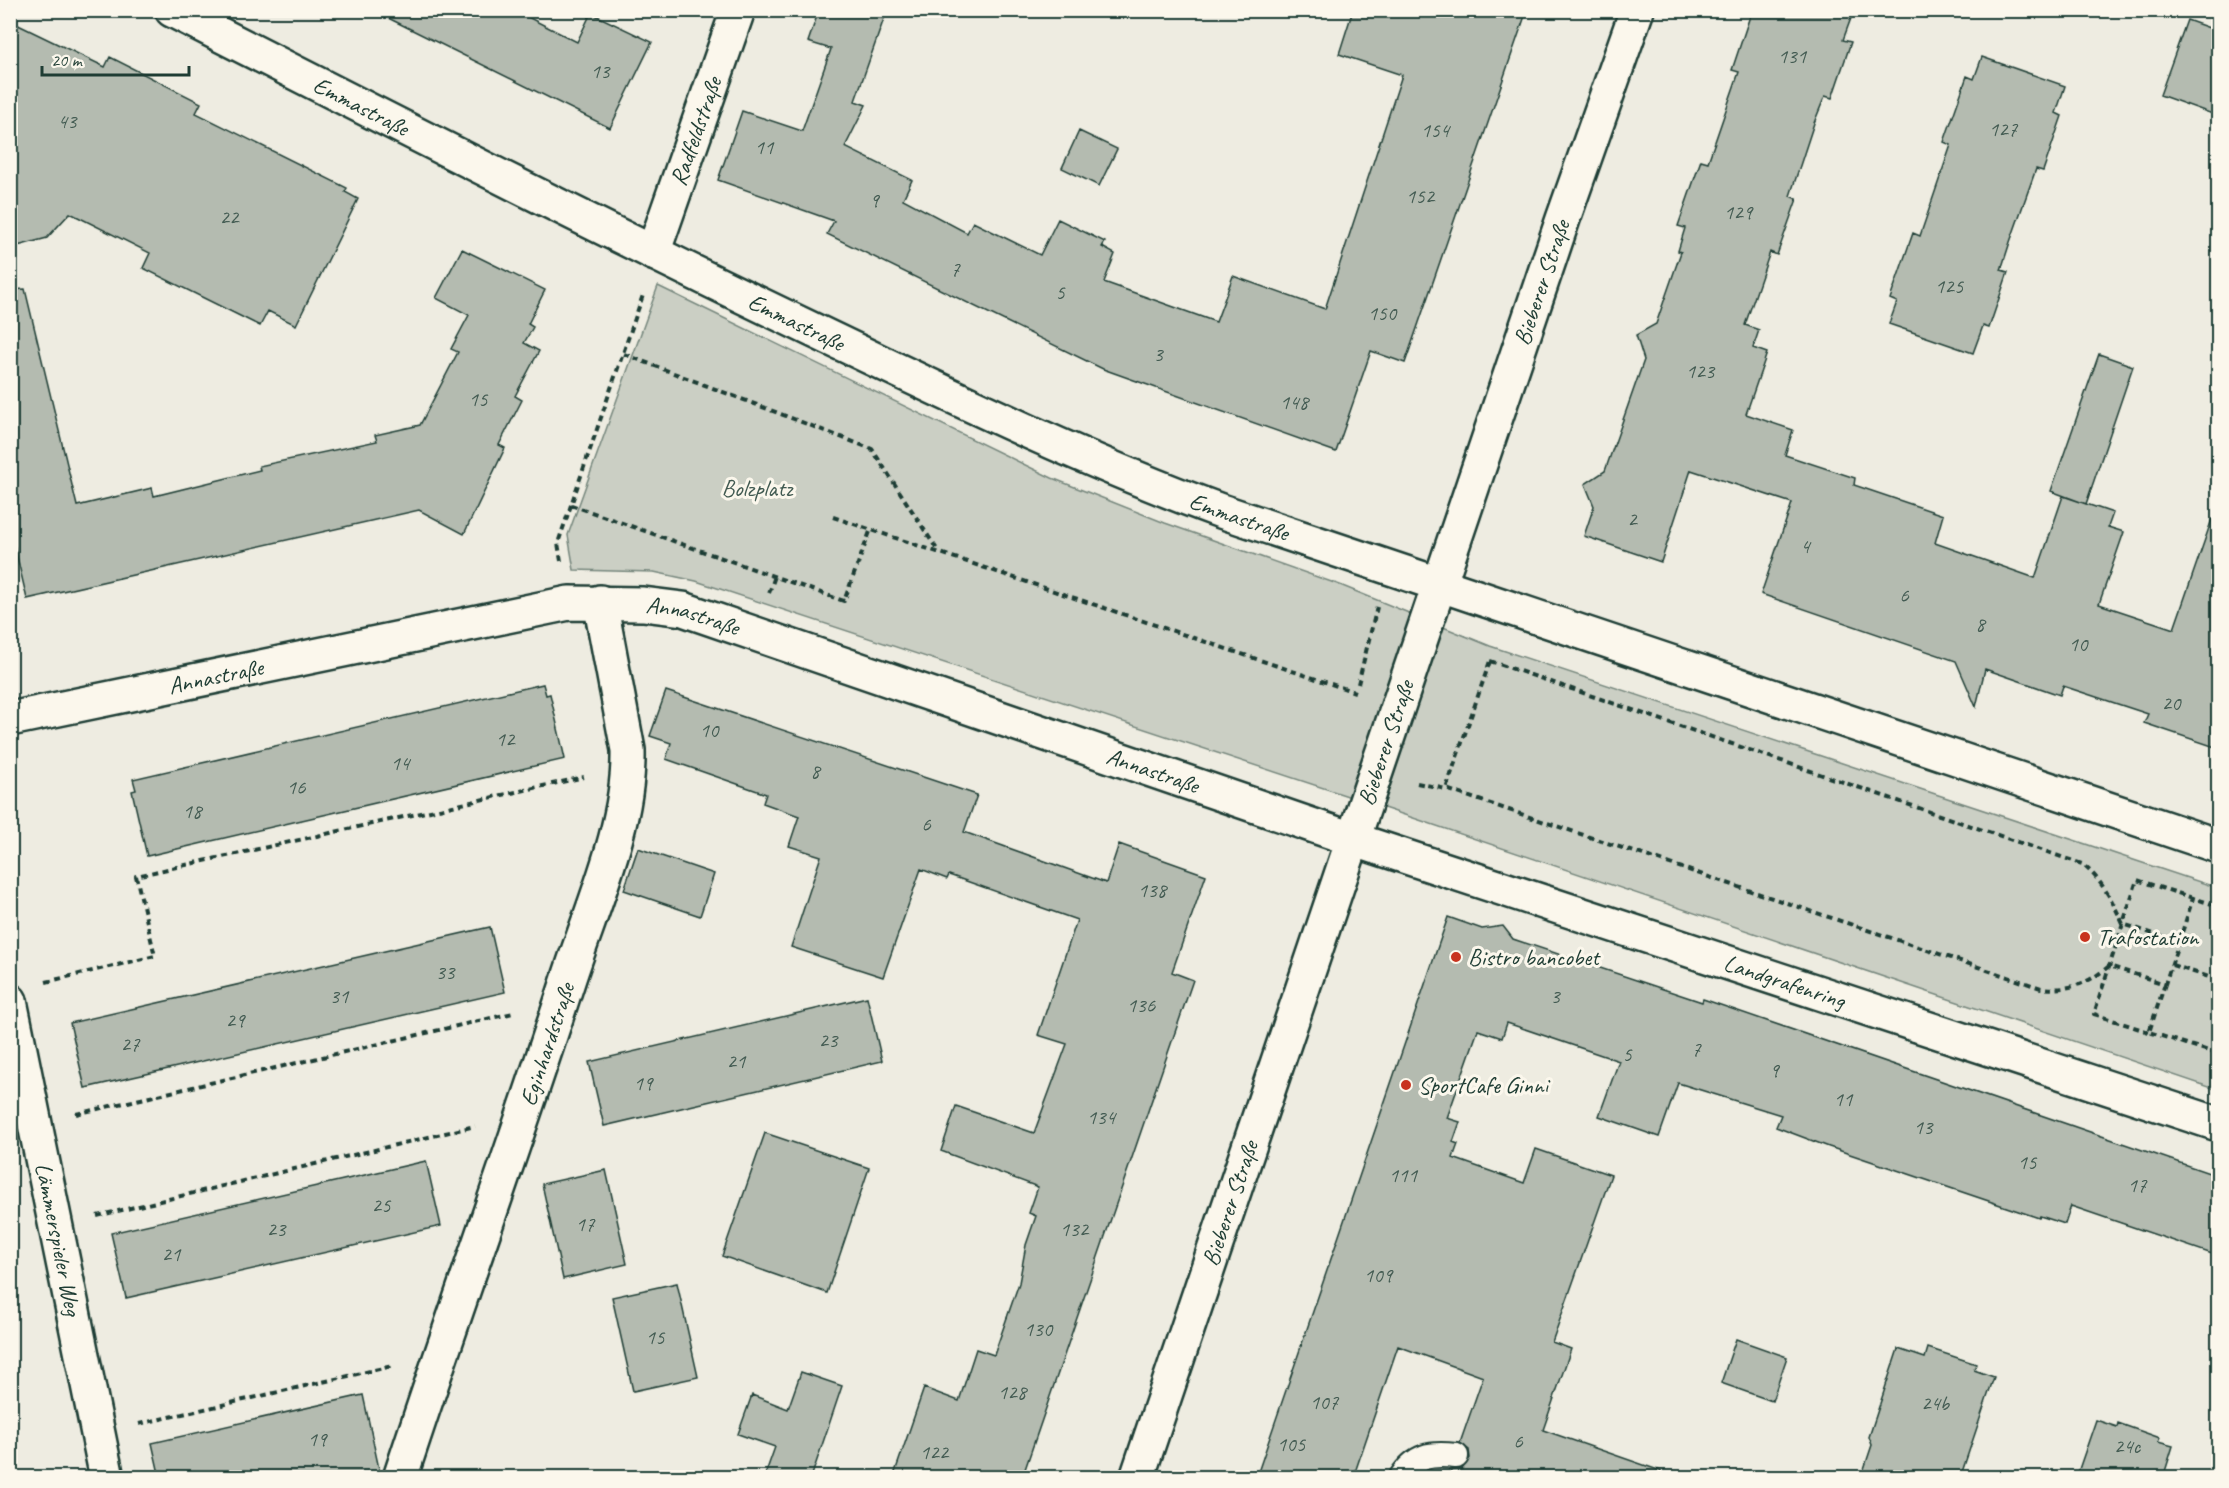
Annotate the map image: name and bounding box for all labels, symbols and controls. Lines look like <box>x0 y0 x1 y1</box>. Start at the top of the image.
scale bar <box>42 39 189 77</box>
house number: 131 <box>1778 43 1808 69</box>
text: 20 m <box>51 49 84 71</box>
house number: 13 <box>591 58 611 84</box>
street label: Emmastraße <box>308 69 416 144</box>
street label: Radfeldstraße <box>663 71 729 189</box>
house number: 43 <box>58 108 78 134</box>
house number: 127 <box>1989 116 2019 142</box>
house number: 154 <box>1421 117 1452 143</box>
house number: 11 <box>755 134 775 160</box>
house number: 152 <box>1406 183 1436 209</box>
house number: 9 <box>869 187 880 213</box>
house number: 129 <box>1724 199 1754 225</box>
house number: 22 <box>220 204 240 230</box>
street label: Bieberer Straße <box>1506 214 1577 349</box>
house number: 7 <box>950 256 961 282</box>
house number: 125 <box>1935 273 1965 299</box>
house number: 5 <box>1055 279 1066 305</box>
street label: Emmastraße <box>743 286 851 359</box>
house number: 150 <box>1368 300 1398 326</box>
house number: 3 <box>1153 341 1164 367</box>
house number: 123 <box>1686 358 1716 384</box>
house number: 15 <box>469 386 489 412</box>
house number: 148 <box>1280 389 1311 415</box>
park label: Bolzplatz <box>722 473 794 503</box>
street label: Emmastraße <box>1185 486 1295 548</box>
house number: 2 <box>1627 506 1638 532</box>
house number: 4 <box>1800 533 1812 559</box>
house number: 6 <box>1899 582 1909 608</box>
street label: Annastraße <box>644 590 745 643</box>
house number: 8 <box>1975 611 1987 637</box>
house number: 10 <box>2069 631 2089 657</box>
street label: Annastraße <box>166 651 268 701</box>
street label: Bieberer Straße <box>1351 675 1421 809</box>
house number: 20 <box>2162 690 2182 716</box>
house number: 10 <box>700 717 720 743</box>
house number: 12 <box>496 726 516 752</box>
street label: Annastraße <box>1103 741 1205 801</box>
house number: 14 <box>391 750 412 776</box>
house number: 8 <box>810 758 822 784</box>
house number: 16 <box>287 774 306 800</box>
house number: 18 <box>183 798 204 824</box>
house number: 6 <box>921 811 931 837</box>
house number: 138 <box>1138 877 1169 903</box>
place label: Trafostation <box>2097 922 2199 952</box>
marker: Trafostation <box>2078 930 2092 944</box>
place label: Bistro bancobet <box>1468 942 1601 972</box>
street label: Landgrafenring <box>1720 947 1850 1016</box>
marker: Bistro bancobet <box>1449 950 1463 964</box>
house number: 33 <box>436 959 456 985</box>
street label: Eginhardstraße <box>513 977 582 1110</box>
house number: 31 <box>330 983 350 1009</box>
house number: 3 <box>1550 983 1561 1009</box>
house number: 136 <box>1127 992 1156 1018</box>
house number: 29 <box>226 1007 246 1033</box>
house number: 23 <box>819 1027 839 1053</box>
house number: 27 <box>121 1031 141 1057</box>
house number: 7 <box>1691 1036 1702 1062</box>
house number: 5 <box>1622 1041 1633 1067</box>
house number: 21 <box>727 1048 747 1074</box>
house number: 9 <box>1769 1057 1780 1083</box>
house number: 19 <box>634 1070 654 1096</box>
place label: SportCafe Ginni <box>1418 1070 1551 1100</box>
marker: SportCafe Ginni <box>1399 1078 1413 1092</box>
house number: 11 <box>1834 1086 1854 1112</box>
house number: 134 <box>1087 1104 1118 1130</box>
house number: 13 <box>1914 1114 1934 1140</box>
street label: Bieberer Straße <box>1195 1135 1266 1270</box>
house number: 15 <box>2018 1149 2038 1175</box>
street label: Lämmerspieler Weg <box>28 1160 89 1320</box>
house number: 111 <box>1389 1162 1419 1188</box>
house number: 17 <box>2128 1172 2148 1198</box>
house number: 25 <box>372 1192 392 1218</box>
house number: 17 <box>576 1211 596 1237</box>
house number: 23 <box>267 1216 287 1242</box>
house number: 132 <box>1060 1216 1090 1242</box>
house number: 21 <box>162 1241 182 1267</box>
house number: 109 <box>1364 1262 1394 1288</box>
house number: 130 <box>1024 1316 1054 1342</box>
house number: 15 <box>646 1324 666 1350</box>
house number: 128 <box>998 1379 1029 1405</box>
house number: 107 <box>1310 1389 1340 1415</box>
house number: 24b <box>1921 1390 1951 1416</box>
house number: 19 <box>308 1426 328 1452</box>
house number: 6 <box>1513 1428 1523 1454</box>
house number: 105 <box>1277 1431 1307 1457</box>
house number: 24c <box>2114 1433 2142 1459</box>
house number: 122 <box>920 1439 950 1465</box>

